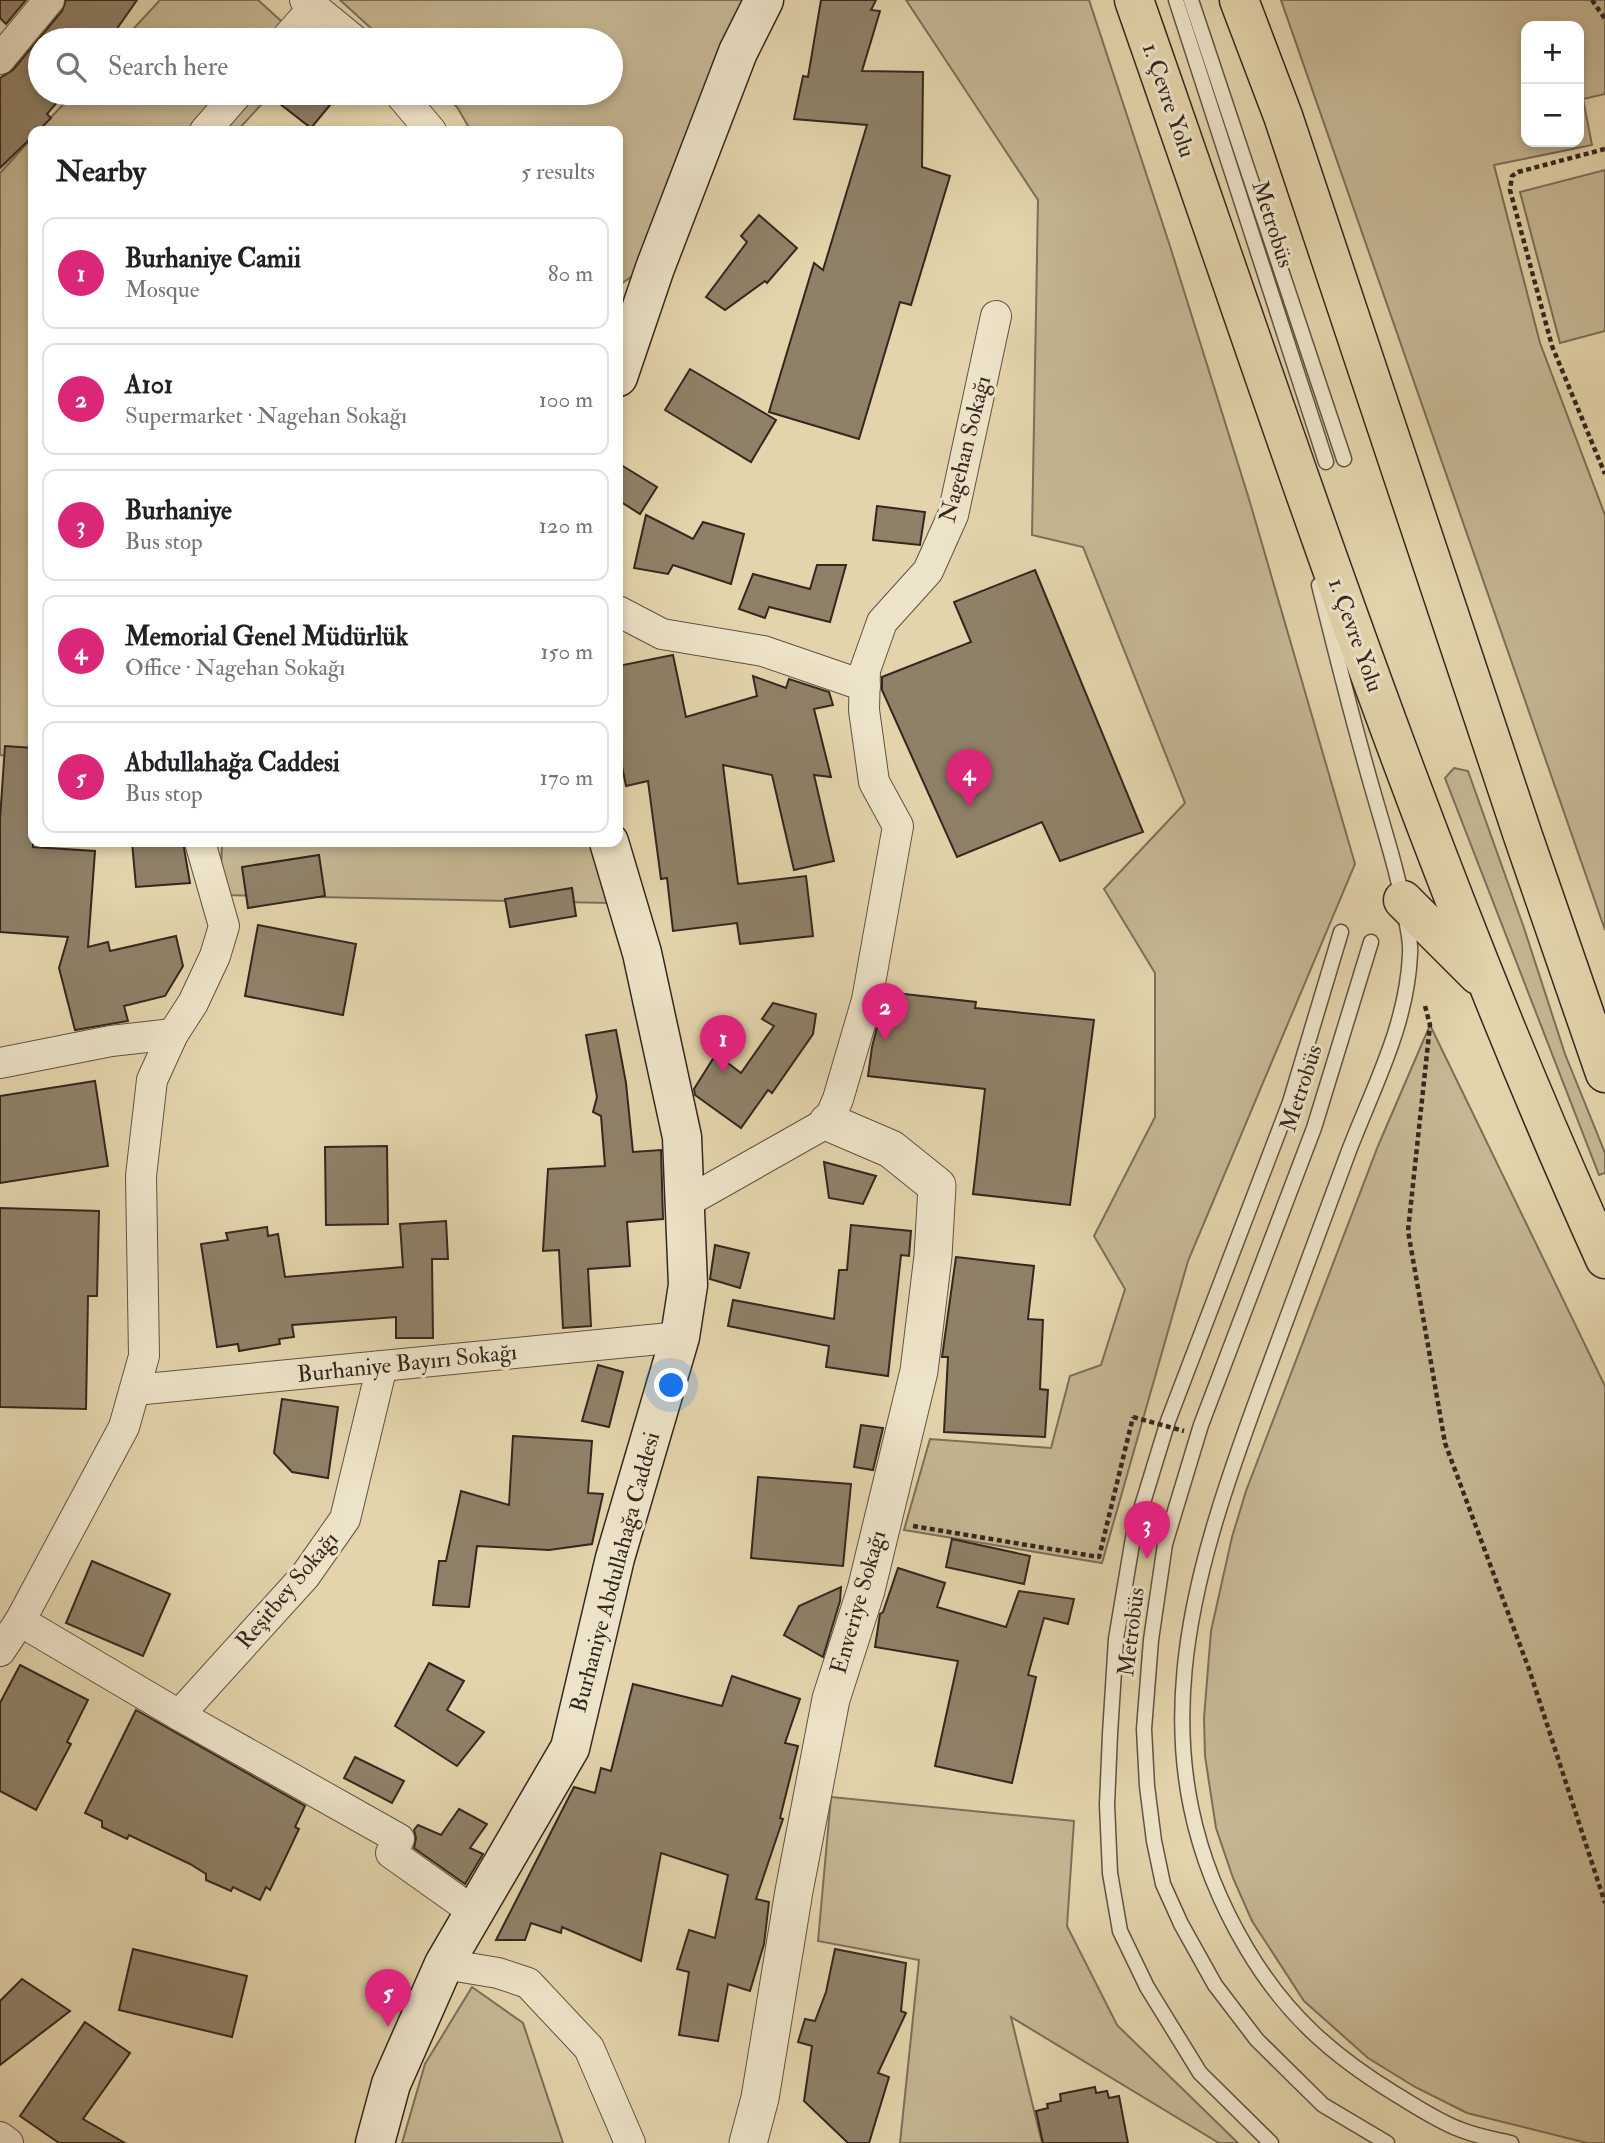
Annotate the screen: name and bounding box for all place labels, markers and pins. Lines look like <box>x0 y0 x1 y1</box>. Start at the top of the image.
pin: 4 <box>946 749 992 807</box>
pin: 2 <box>862 983 908 1041</box>
pin: 1 <box>700 1015 746 1073</box>
pin: 3 <box>1124 1501 1170 1559</box>
pin: 5 <box>365 1969 411 2027</box>

